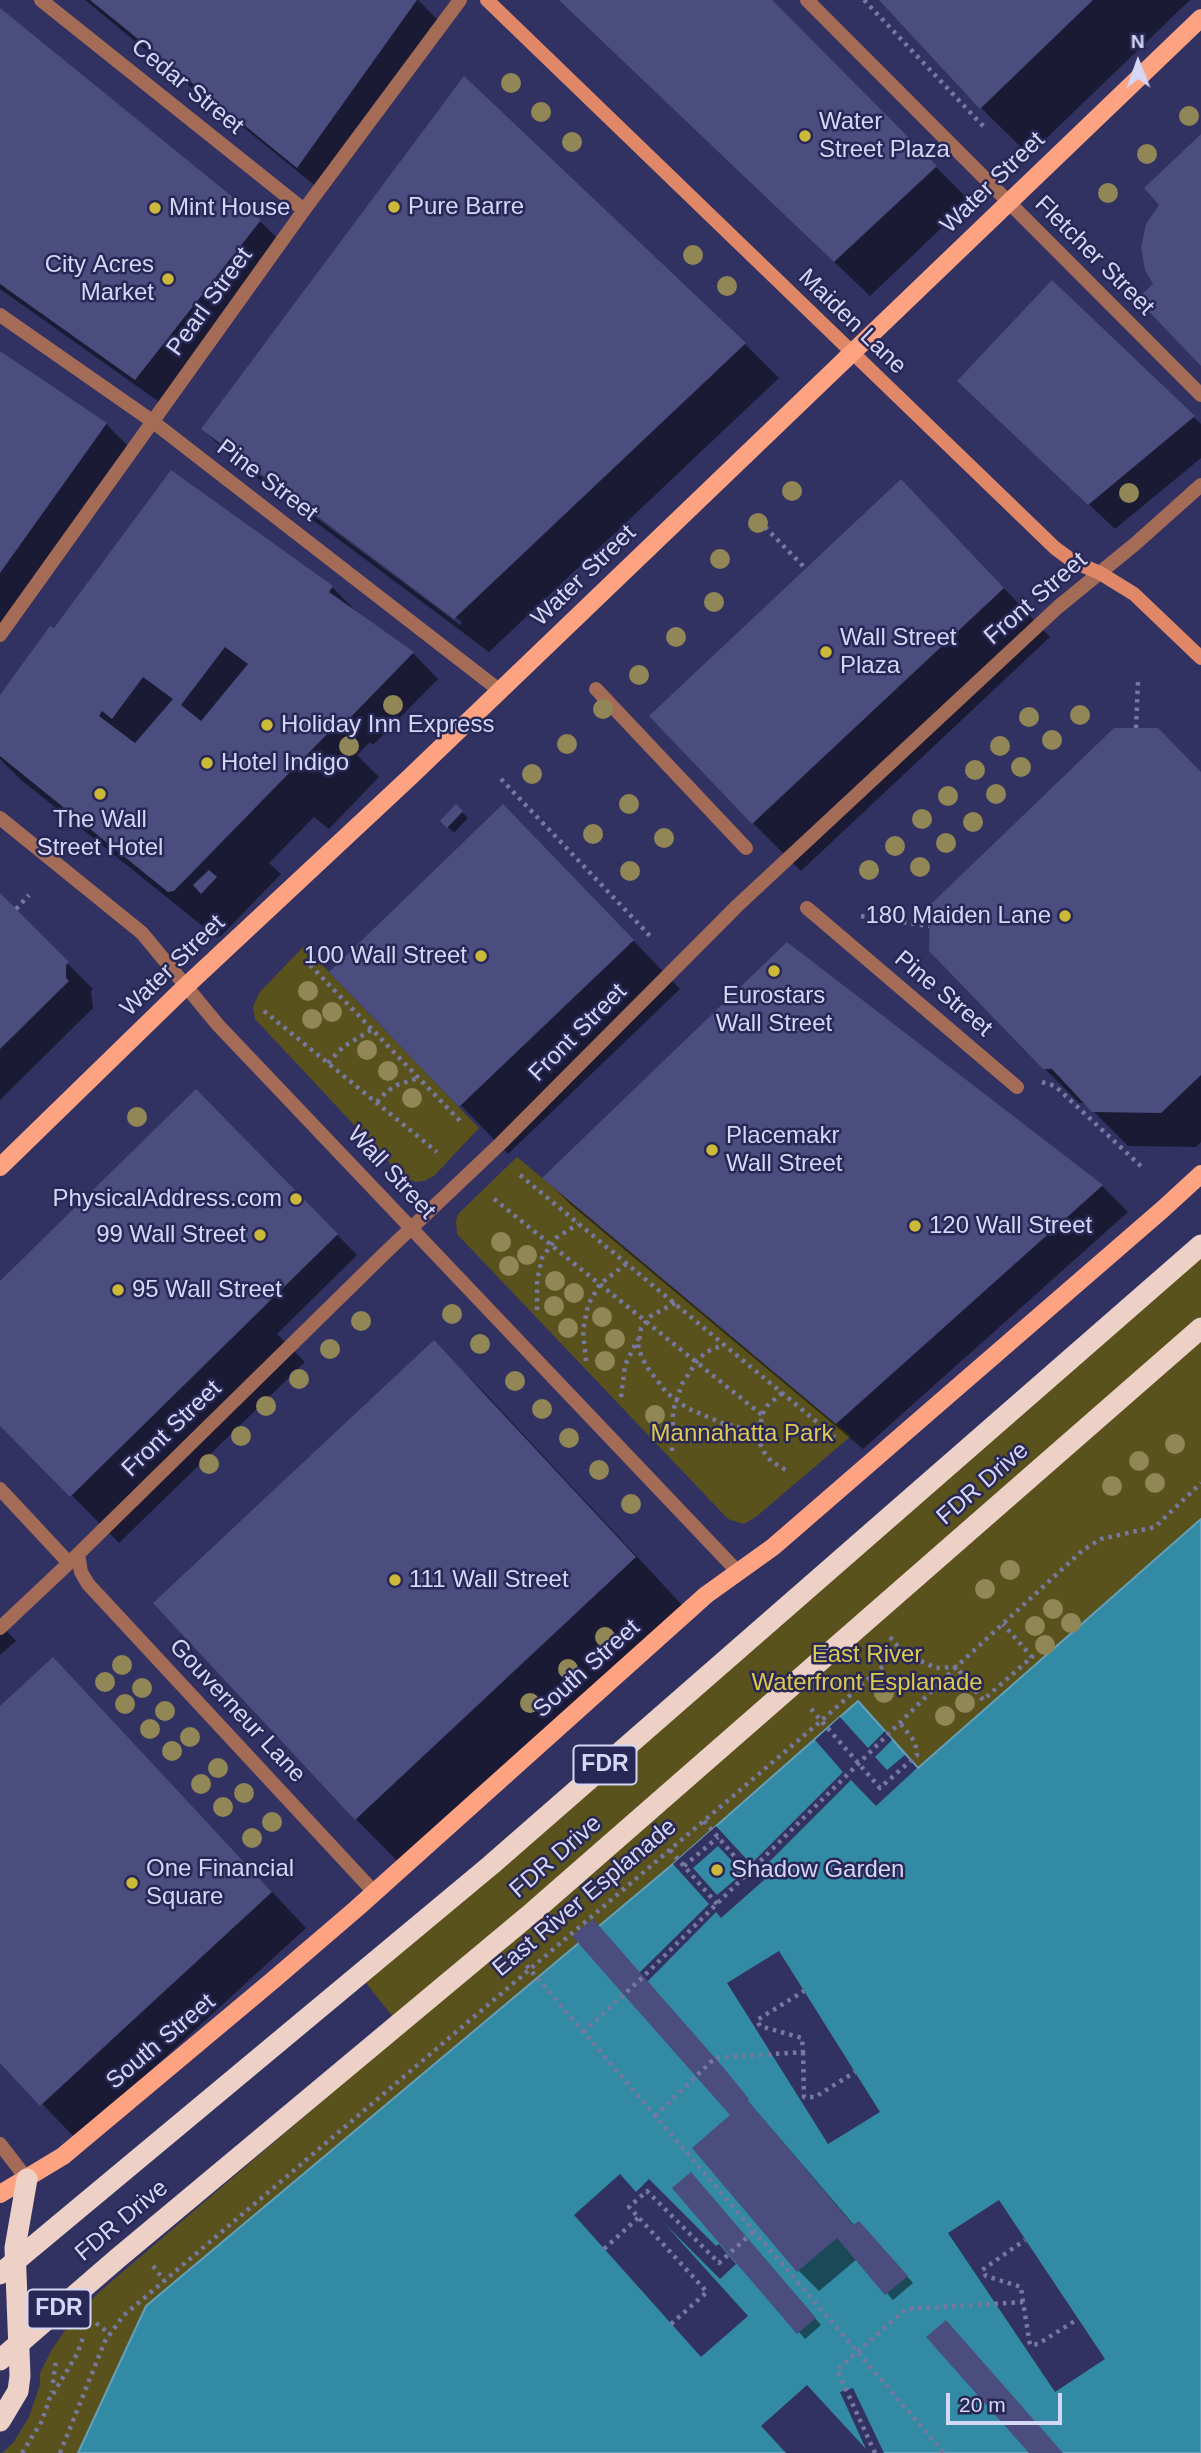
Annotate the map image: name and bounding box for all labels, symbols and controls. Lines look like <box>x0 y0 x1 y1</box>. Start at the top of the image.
north arrow <box>1103 28 1173 98</box>
text: N <box>1131 31 1145 52</box>
street label: Cedar Street <box>125 33 249 141</box>
place label: Water Street Plaza <box>819 108 950 164</box>
street label: Water Street <box>935 126 1051 240</box>
marker: Water Street Plaza <box>797 128 813 144</box>
street label: Fletcher Street <box>1028 190 1160 322</box>
place label: Pure Barre <box>408 193 524 221</box>
place label: Mint House <box>169 194 290 222</box>
marker: Pure Barre <box>386 199 402 215</box>
marker: Mint House <box>147 200 163 216</box>
street label: Pearl Street <box>161 242 259 362</box>
place label: City Acres Market <box>45 251 154 307</box>
street label: Maiden Lane <box>792 263 912 381</box>
marker: City Acres Market <box>160 271 176 287</box>
street label: Pine Street <box>211 434 323 528</box>
street label: Water Street <box>526 519 642 633</box>
street label: Front Street <box>979 547 1093 651</box>
place label: Wall Street Plaza <box>840 624 956 680</box>
marker: Wall Street Plaza <box>818 644 834 660</box>
place label: Holiday Inn Express <box>281 711 494 739</box>
marker: Holiday Inn Express <box>259 717 275 733</box>
place label: Hotel Indigo <box>221 749 349 777</box>
marker: Hotel Indigo <box>199 755 215 771</box>
marker: The Wall Street Hotel <box>92 786 108 802</box>
place label: The Wall Street Hotel <box>37 806 163 862</box>
place label: 180 Maiden Lane <box>866 902 1051 930</box>
marker: 180 Maiden Lane <box>1057 908 1073 924</box>
street label: Water Street <box>115 909 231 1023</box>
place label: 100 Wall Street <box>304 942 467 970</box>
street label: Pine Street <box>888 945 998 1043</box>
marker: 100 Wall Street <box>473 948 489 964</box>
marker: Eurostars Wall Street <box>766 963 782 979</box>
street label: Front Street <box>523 978 633 1088</box>
place label: Eurostars Wall Street <box>716 982 832 1038</box>
street label: Wall Street <box>341 1121 441 1225</box>
place label: Placemakr Wall Street <box>726 1122 842 1178</box>
marker: Placemakr Wall Street <box>704 1142 720 1158</box>
place label: PhysicalAddress.com <box>53 1185 282 1213</box>
marker: PhysicalAddress.com <box>288 1191 304 1207</box>
place label: 120 Wall Street <box>929 1212 1092 1240</box>
marker: 120 Wall Street <box>907 1218 923 1234</box>
place label: 99 Wall Street <box>96 1221 246 1249</box>
marker: 99 Wall Street <box>252 1227 268 1243</box>
place label: 95 Wall Street <box>132 1276 282 1304</box>
marker: 95 Wall Street <box>110 1282 126 1298</box>
street label: Front Street <box>116 1375 228 1483</box>
park label: Mannahatta Park <box>651 1420 833 1448</box>
street label: FDR Drive <box>931 1436 1035 1532</box>
place label: 111 Wall Street <box>409 1566 569 1594</box>
marker: 111 Wall Street <box>387 1572 403 1588</box>
street label: South Street <box>528 1614 646 1724</box>
street label: Gouverneur Lane <box>163 1633 311 1789</box>
park label: East River Waterfront Esplanade <box>751 1641 983 1697</box>
road number: FDR <box>574 1746 636 1784</box>
street label: FDR Drive <box>504 1809 608 1905</box>
street label: East River Esplanade <box>487 1813 683 1983</box>
place label: One Financial Square <box>146 1855 294 1911</box>
place label: Shadow Garden <box>731 1856 904 1884</box>
marker: Shadow Garden <box>709 1862 725 1878</box>
marker: One Financial Square <box>124 1875 140 1891</box>
street label: South Street <box>101 1988 221 2096</box>
street label: FDR Drive <box>70 2174 174 2268</box>
road number: FDR <box>28 2290 90 2328</box>
scale bar <box>949 2380 1064 2424</box>
text: 20 m <box>959 2393 1006 2416</box>

